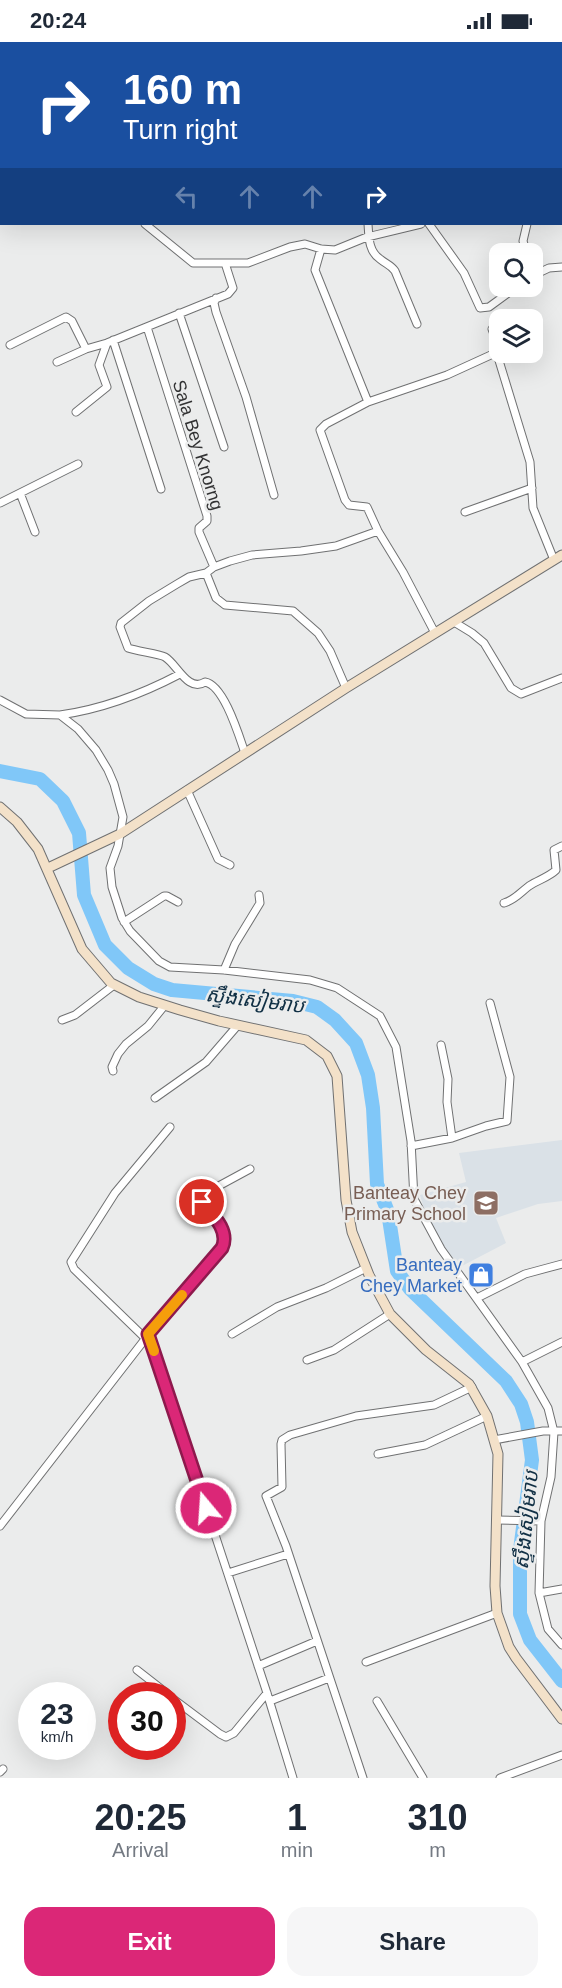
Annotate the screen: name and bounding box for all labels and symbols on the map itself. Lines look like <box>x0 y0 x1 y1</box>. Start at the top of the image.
street label: Sala Bey Knorng <box>169 377 227 513</box>
water label: ស្ទឹងសៀមរាប <box>204 981 308 1019</box>
pin <box>176 1176 227 1227</box>
place label: Banteay Chey Primary School <box>344 1183 466 1224</box>
school or university icon: Banteay Chey Primary School <box>471 1188 501 1218</box>
place label: Banteay Chey Market <box>360 1255 462 1296</box>
shop icon: Banteay Chey Market <box>466 1260 496 1290</box>
water label: ស្ទឹងសៀមរាប <box>508 1467 544 1571</box>
position arrow <box>174 1476 238 1540</box>
speed limit sign: 30 <box>108 1682 186 1760</box>

